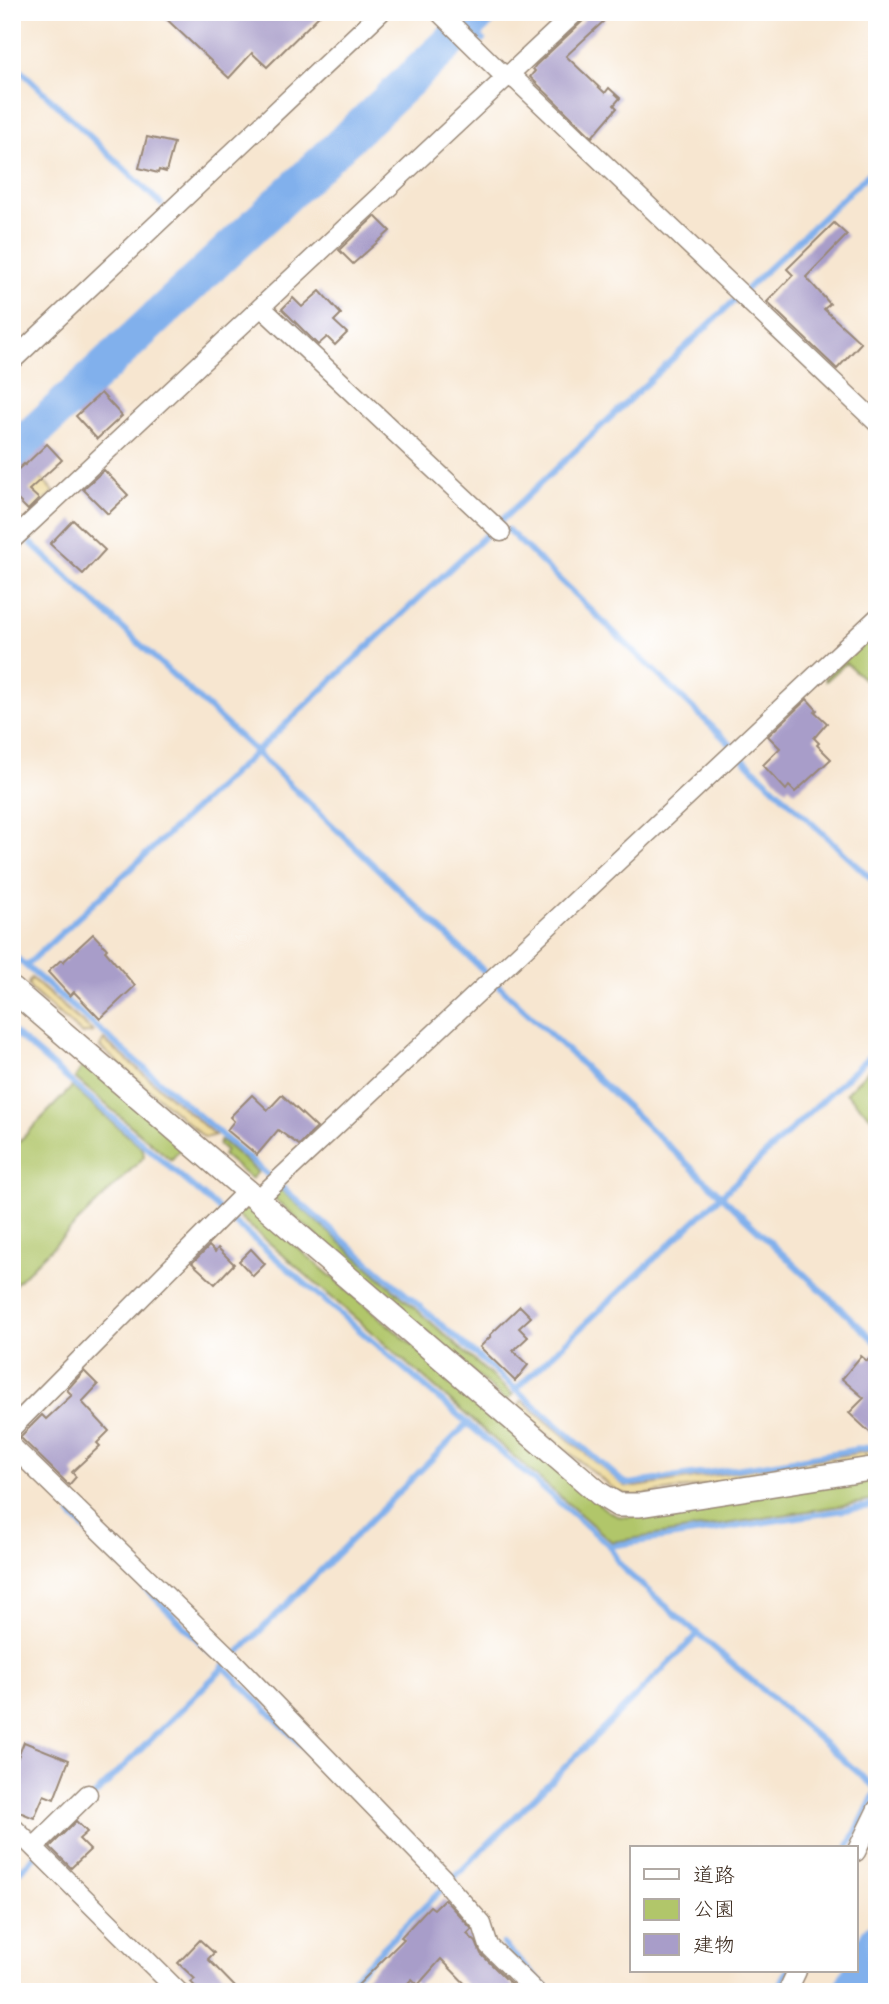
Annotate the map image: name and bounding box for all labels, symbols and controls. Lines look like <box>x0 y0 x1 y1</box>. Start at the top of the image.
legend <box>630 1846 858 1972</box>
text: 道路 <box>693 1863 735 1893</box>
text: 公園 <box>693 1897 735 1927</box>
text: 建物 <box>693 1933 735 1963</box>

